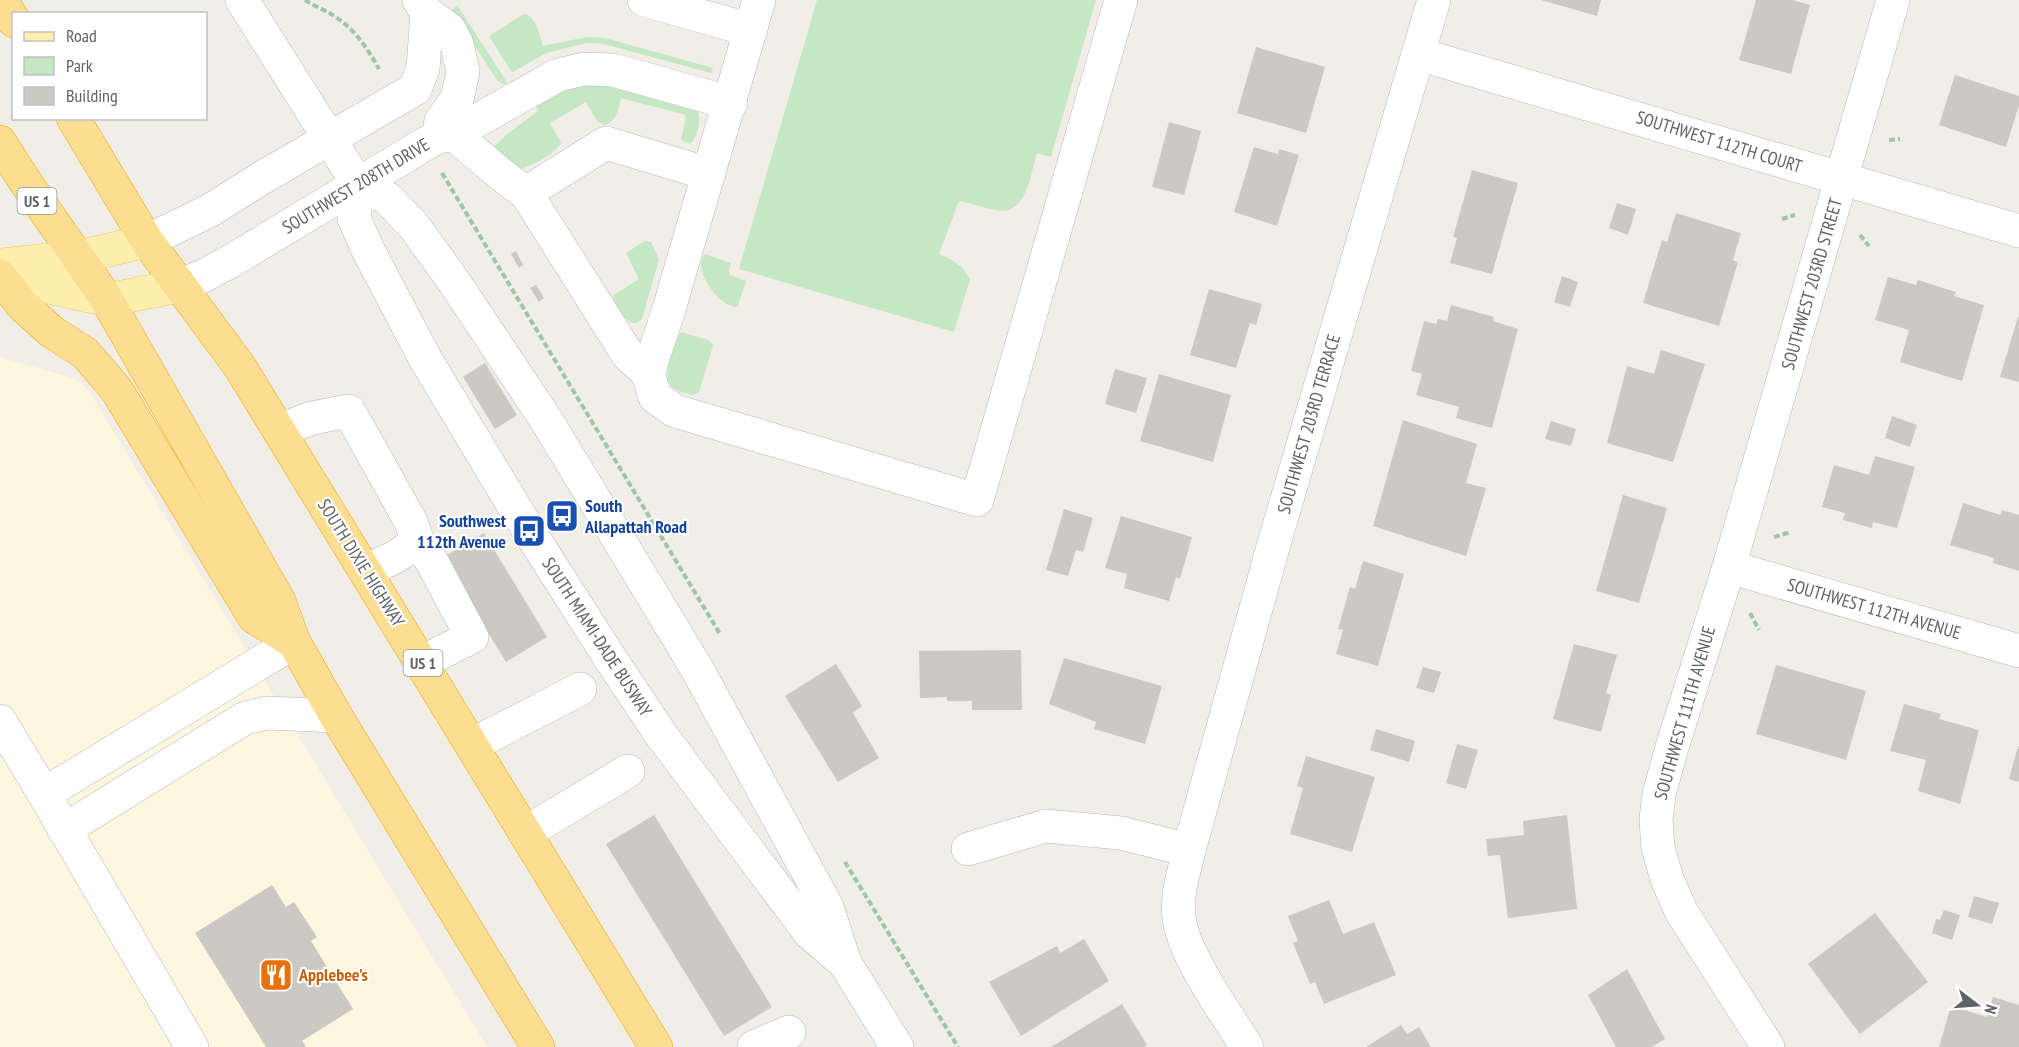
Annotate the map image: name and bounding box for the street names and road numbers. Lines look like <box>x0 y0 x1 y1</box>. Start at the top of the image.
street label: SOUTHWEST 112TH COURT <box>1633 105 1805 178</box>
street label: SOUTHWEST 208TH DRIVE <box>278 133 434 239</box>
road number: US 1 <box>18 188 57 214</box>
street label: SOUTHWEST 203RD STREET <box>1776 195 1847 372</box>
street label: SOUTHWEST 203RD TERRACE <box>1272 331 1345 516</box>
street label: SOUTH DIXIE HIGHWAY <box>313 495 410 632</box>
street label: SOUTH MIAMI-DADE BUSWAY <box>537 553 658 721</box>
street label: SOUTHWEST 112TH AVENUE <box>1785 573 1964 644</box>
street label: SOUTHWEST 111TH AVENUE <box>1649 623 1720 802</box>
road number: US 1 <box>404 650 442 676</box>

